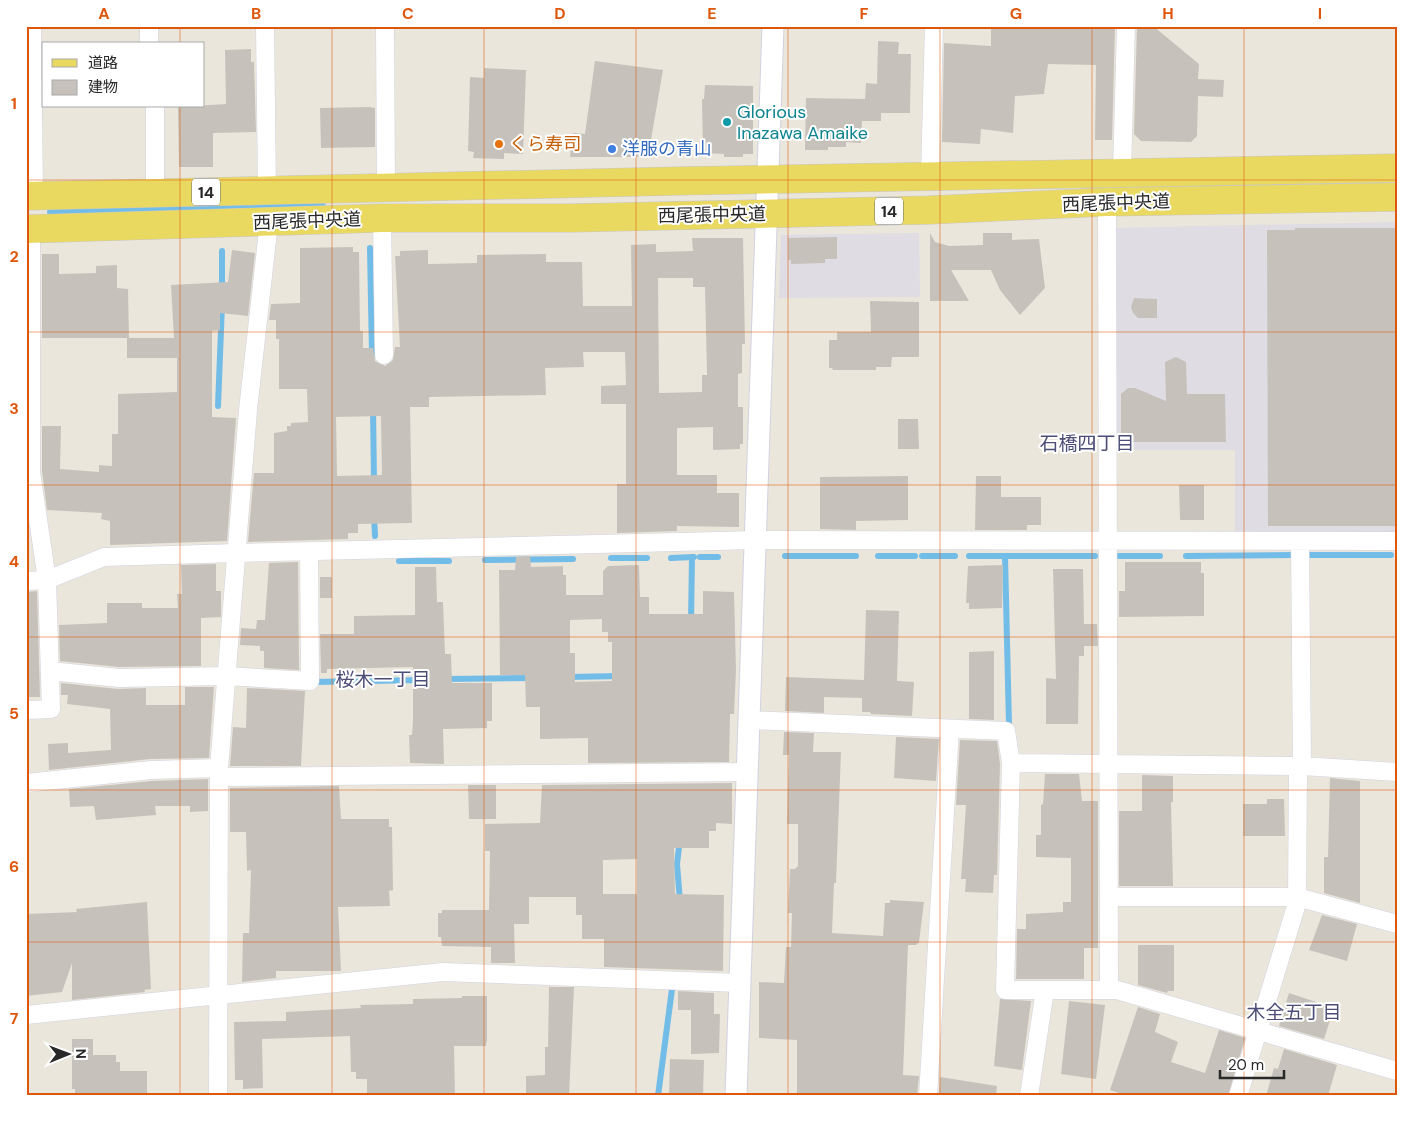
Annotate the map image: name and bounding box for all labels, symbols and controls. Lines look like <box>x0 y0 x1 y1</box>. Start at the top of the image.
text: A <box>98 3 110 24</box>
text: B <box>251 3 261 24</box>
text: C <box>402 3 414 24</box>
text: D <box>554 3 566 24</box>
text: E <box>707 3 717 24</box>
text: F <box>860 3 869 24</box>
text: G <box>1010 3 1022 24</box>
text: H <box>1162 3 1174 24</box>
text: I <box>1318 3 1322 24</box>
legend <box>42 42 205 108</box>
text: 道路 <box>88 53 118 73</box>
text: 建物 <box>88 77 118 97</box>
text: 1 <box>11 93 17 114</box>
place label: Glorious Inazawa Amaike <box>737 100 868 145</box>
marker: Glorious Inazawa Amaike <box>721 116 733 128</box>
place label: くら寿司 <box>509 132 581 156</box>
place label: 洋服の青山 <box>622 137 712 161</box>
marker: くら寿司 <box>493 138 505 150</box>
marker: 洋服の青山 <box>606 143 618 155</box>
road number: 14 <box>192 178 220 206</box>
street label: 西尾張中央道 <box>1062 189 1170 217</box>
road number: 14 <box>875 198 903 225</box>
street label: 西尾張中央道 <box>658 202 766 228</box>
street label: 西尾張中央道 <box>253 207 361 235</box>
text: 2 <box>9 246 19 267</box>
text: 3 <box>9 398 19 419</box>
district label: 石橋四丁目 <box>1039 431 1135 456</box>
text: 4 <box>9 551 19 572</box>
district label: 桜木一丁目 <box>335 667 431 692</box>
text: 5 <box>9 703 19 724</box>
text: 6 <box>9 856 19 877</box>
district label: 木全五丁目 <box>1246 1000 1342 1025</box>
text: 7 <box>10 1008 19 1029</box>
north arrow <box>42 1030 92 1080</box>
scale bar <box>1220 1047 1284 1079</box>
text: N <box>72 1049 90 1059</box>
text: 20 m <box>1228 1055 1264 1075</box>

